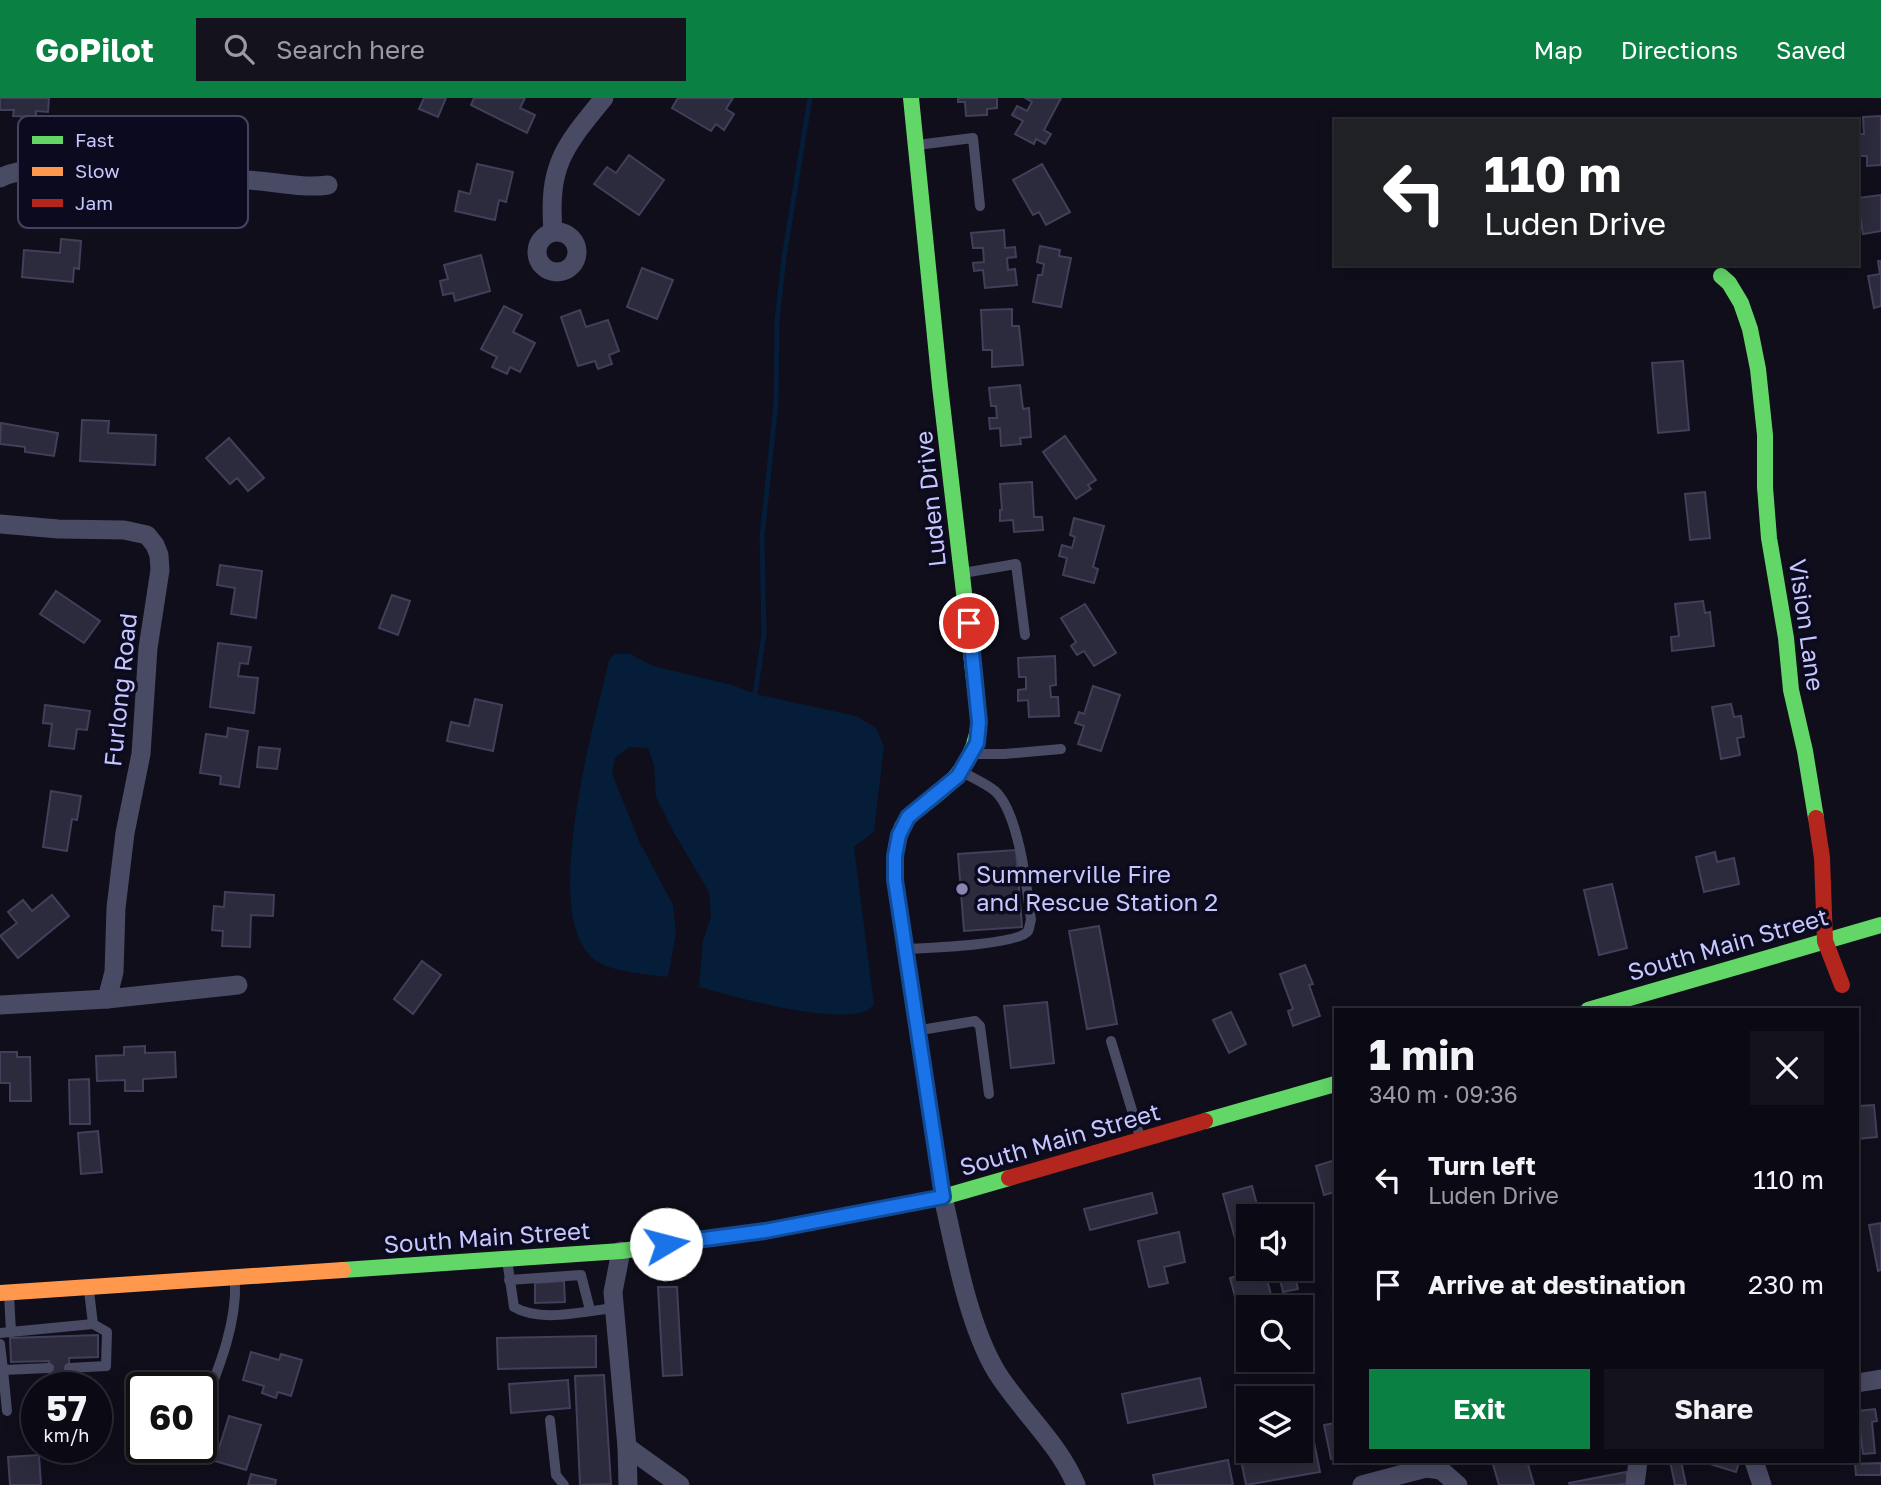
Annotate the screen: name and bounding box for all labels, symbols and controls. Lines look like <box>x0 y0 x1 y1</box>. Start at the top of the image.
search box <box>196 18 686 81</box>
text: GoPilot <box>35 30 154 69</box>
icon: search <box>220 30 258 68</box>
text: Search here <box>276 34 425 65</box>
text: Map <box>1534 35 1583 64</box>
text: Directions <box>1621 35 1738 64</box>
text: Saved <box>1776 35 1846 64</box>
legend <box>18 116 248 228</box>
text: Fast <box>75 128 114 151</box>
text: 110 m <box>1484 144 1621 203</box>
icon: left <box>1369 147 1460 238</box>
text: Slow <box>75 159 120 182</box>
text: Jam <box>75 191 113 214</box>
text: Luden Drive <box>1484 204 1666 242</box>
street label: Luden Drive <box>908 430 951 569</box>
street label: Vision Lane <box>1784 557 1831 693</box>
pin <box>939 593 999 653</box>
icon: arrive <box>950 604 988 642</box>
street label: Furlong Road <box>97 612 142 768</box>
place label: Summerville Fire and Rescue Station 2 <box>976 859 1218 916</box>
marker: Summerville Fire and Rescue Station 2 <box>954 881 970 897</box>
street label: South Main Street <box>1624 901 1831 986</box>
text: 1 min <box>1369 1029 1475 1079</box>
button: close <box>1750 1031 1824 1105</box>
text: 340 m · 09:36 <box>1369 1080 1518 1108</box>
street label: South Main Street <box>956 1096 1163 1181</box>
text: Turn left <box>1428 1150 1536 1181</box>
icon: left <box>1369 1161 1407 1199</box>
text: 110 m <box>1753 1164 1824 1195</box>
text: Luden Drive <box>1428 1181 1559 1209</box>
map controls <box>1236 1204 1313 1463</box>
button: sound <box>1236 1204 1313 1281</box>
position arrow <box>629 1207 703 1281</box>
street label: South Main Street <box>383 1215 591 1258</box>
icon: arrive <box>1369 1266 1407 1304</box>
text: Arrive at destination <box>1428 1269 1686 1300</box>
text: 230 m <box>1748 1269 1824 1300</box>
button: search <box>1236 1295 1313 1372</box>
button: Exit <box>1369 1369 1590 1449</box>
button: Share <box>1604 1369 1824 1449</box>
speed limit sign: 60 <box>126 1372 217 1463</box>
button: layers <box>1236 1386 1313 1463</box>
text: 57 <box>46 1387 87 1429</box>
text: km/h <box>44 1424 89 1446</box>

